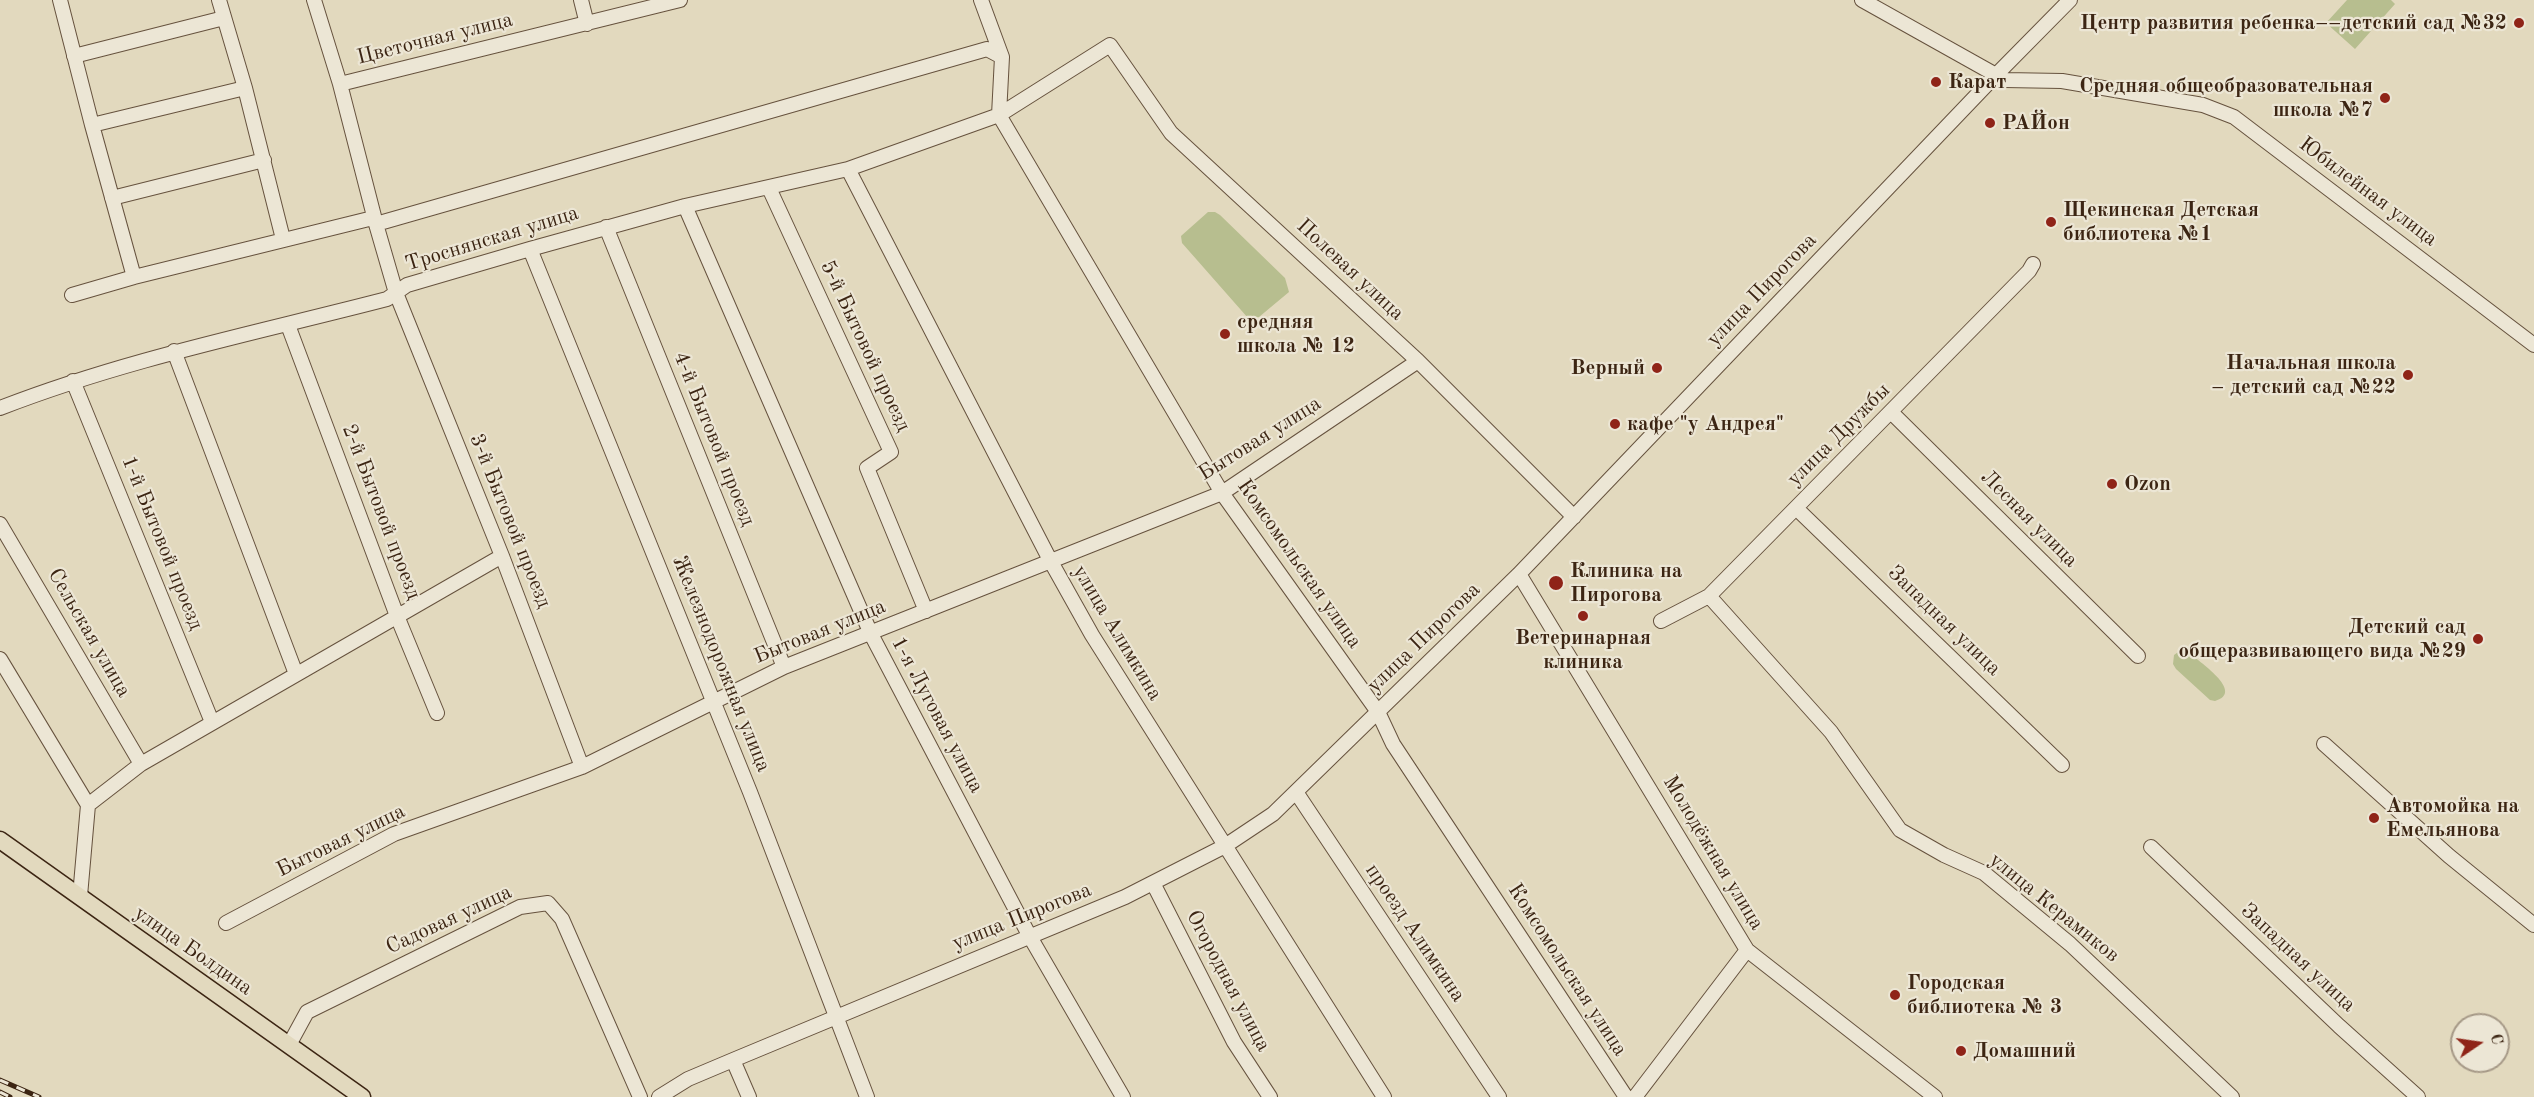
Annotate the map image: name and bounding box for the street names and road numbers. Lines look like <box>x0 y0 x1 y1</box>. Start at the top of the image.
street label: Цветочная улица <box>354 7 516 71</box>
street label: Юбилейная улица <box>2294 132 2442 252</box>
street label: Троснянская улица <box>402 201 582 277</box>
street label: Полевая улица <box>1291 214 1409 326</box>
street label: улица Пирогова <box>1702 228 1822 352</box>
street label: 5-й Бытовой проезд <box>814 257 916 435</box>
street label: 4-й Бытовой проезд <box>668 348 760 530</box>
street label: улица Дружбы <box>1782 378 1896 492</box>
street label: Бытовая улица <box>1194 391 1326 487</box>
street label: 2-й Бытовой проезд <box>336 421 426 603</box>
street label: 3-й Бытовой проезд <box>464 430 556 612</box>
street label: 1-й Бытовой проезд <box>116 452 208 634</box>
street label: Лесная улица <box>1975 465 2083 573</box>
street label: Комсомольская улица <box>1231 475 1367 653</box>
street label: Железнодорожная улица <box>666 552 776 776</box>
street label: улица Алимкина <box>1067 561 1167 705</box>
street label: Западная улица <box>1882 561 2006 681</box>
street label: Сельская улица <box>42 564 136 702</box>
street label: улица Пирогова <box>1362 578 1486 698</box>
street label: Бытовая улица <box>750 594 890 670</box>
street label: 1-я Луговая улица <box>885 632 989 798</box>
street label: Молодёжная улица <box>1657 771 1769 935</box>
street label: Бытовая улица <box>273 799 409 883</box>
street label: улица Керамиков <box>1984 848 2124 968</box>
street label: проезд Алимкина <box>1359 859 1471 1007</box>
street label: улица Пирогова <box>949 878 1095 956</box>
street label: Комсомольская улица <box>1502 879 1632 1061</box>
street label: Садовая улица <box>382 880 516 960</box>
street label: Западная улица <box>2235 898 2361 1018</box>
street label: улица Болдина <box>129 901 257 1001</box>
street label: Огородная улица <box>1180 906 1276 1056</box>

